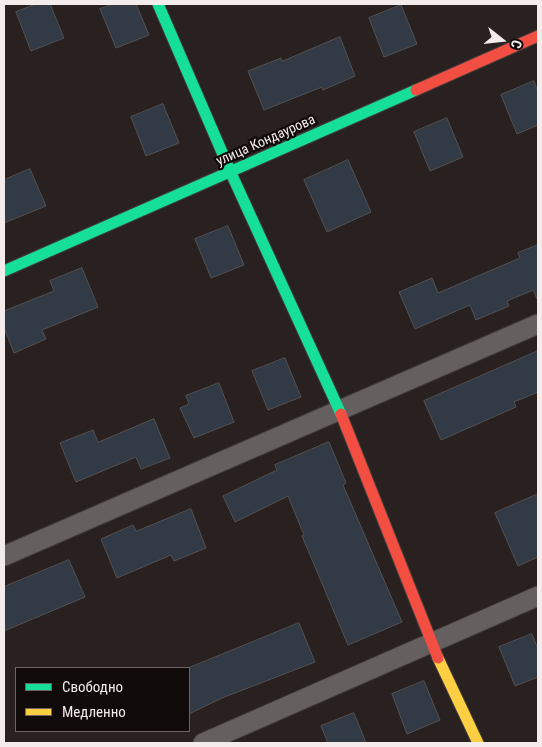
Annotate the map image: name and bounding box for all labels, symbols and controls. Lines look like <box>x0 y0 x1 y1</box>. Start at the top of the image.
north arrow <box>477 15 527 65</box>
text: С <box>508 38 525 50</box>
street label: улица Кондаурова <box>214 112 318 170</box>
legend <box>15 667 190 732</box>
text: Свободно <box>62 678 123 696</box>
text: Медленно <box>62 703 126 721</box>

